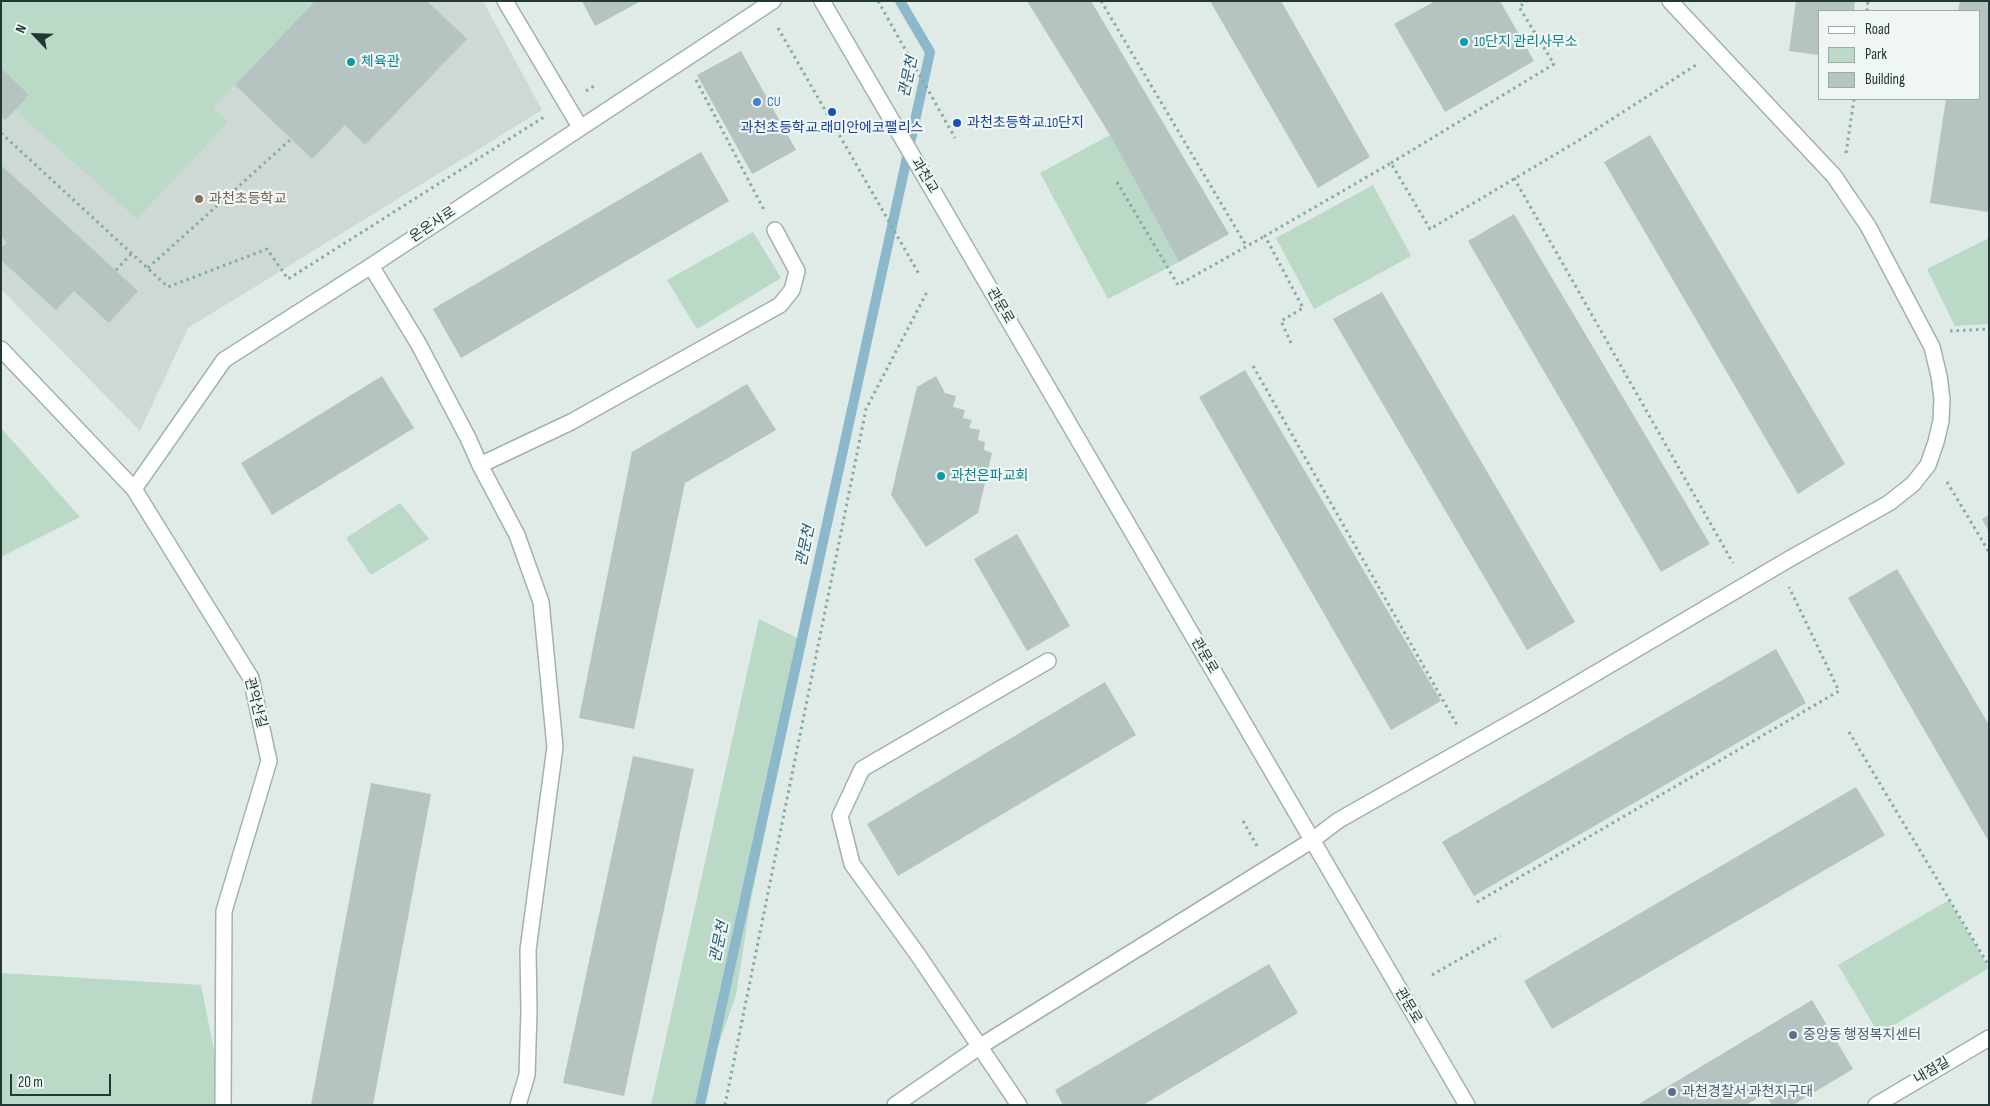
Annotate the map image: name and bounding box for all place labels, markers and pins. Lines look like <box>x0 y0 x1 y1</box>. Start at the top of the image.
place label: 10단지 관리사무소 <box>1474 34 1578 50</box>
marker: 10단지 관리사무소 <box>1458 36 1470 48</box>
place label: 체육관 <box>361 54 400 70</box>
marker: 체육관 <box>345 56 357 68</box>
place label: CU <box>767 94 781 110</box>
marker: CU <box>751 96 763 108</box>
marker: 과천초등학교.래미안에코팰리스 <box>826 106 838 118</box>
place label: 과천초등학교.10단지 <box>967 115 1084 131</box>
marker: 과천초등학교.10단지 <box>951 117 963 129</box>
place label: 과천초등학교.래미안에코팰리스 <box>741 120 923 136</box>
place label: 과천초등학교 <box>209 191 286 207</box>
marker: 과천초등학교 <box>193 193 205 205</box>
place label: 과천은파교회 <box>951 468 1028 484</box>
marker: 과천은파교회 <box>935 470 947 482</box>
place label: 중앙동 행정복지센터 <box>1803 1027 1921 1043</box>
marker: 중앙동 행정복지센터 <box>1787 1029 1799 1041</box>
place label: 과천경찰서 과천지구대 <box>1682 1084 1813 1100</box>
marker: 과천경찰서 과천지구대 <box>1666 1086 1678 1098</box>

